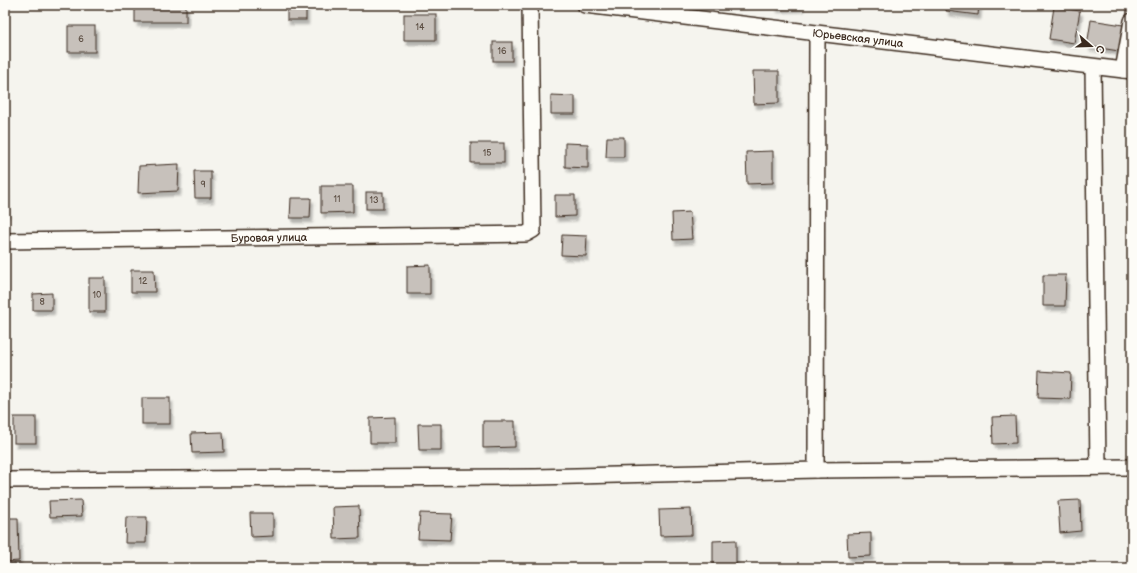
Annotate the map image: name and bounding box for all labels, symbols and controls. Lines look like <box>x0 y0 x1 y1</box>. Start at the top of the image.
house number: 14 <box>416 22 425 33</box>
street label: Юрьевская улица <box>812 26 905 50</box>
north arrow <box>1071 26 1111 66</box>
house number: 6 <box>78 34 84 45</box>
text: С <box>1092 43 1107 55</box>
house number: 16 <box>498 46 507 57</box>
house number: 15 <box>483 148 491 159</box>
house number: 9 <box>200 179 206 190</box>
house number: 11 <box>334 194 340 205</box>
house number: 13 <box>369 195 379 206</box>
street label: Буровая улица <box>231 230 308 244</box>
house number: 12 <box>139 276 148 287</box>
house number: 10 <box>93 290 101 301</box>
house number: 8 <box>39 297 45 308</box>

